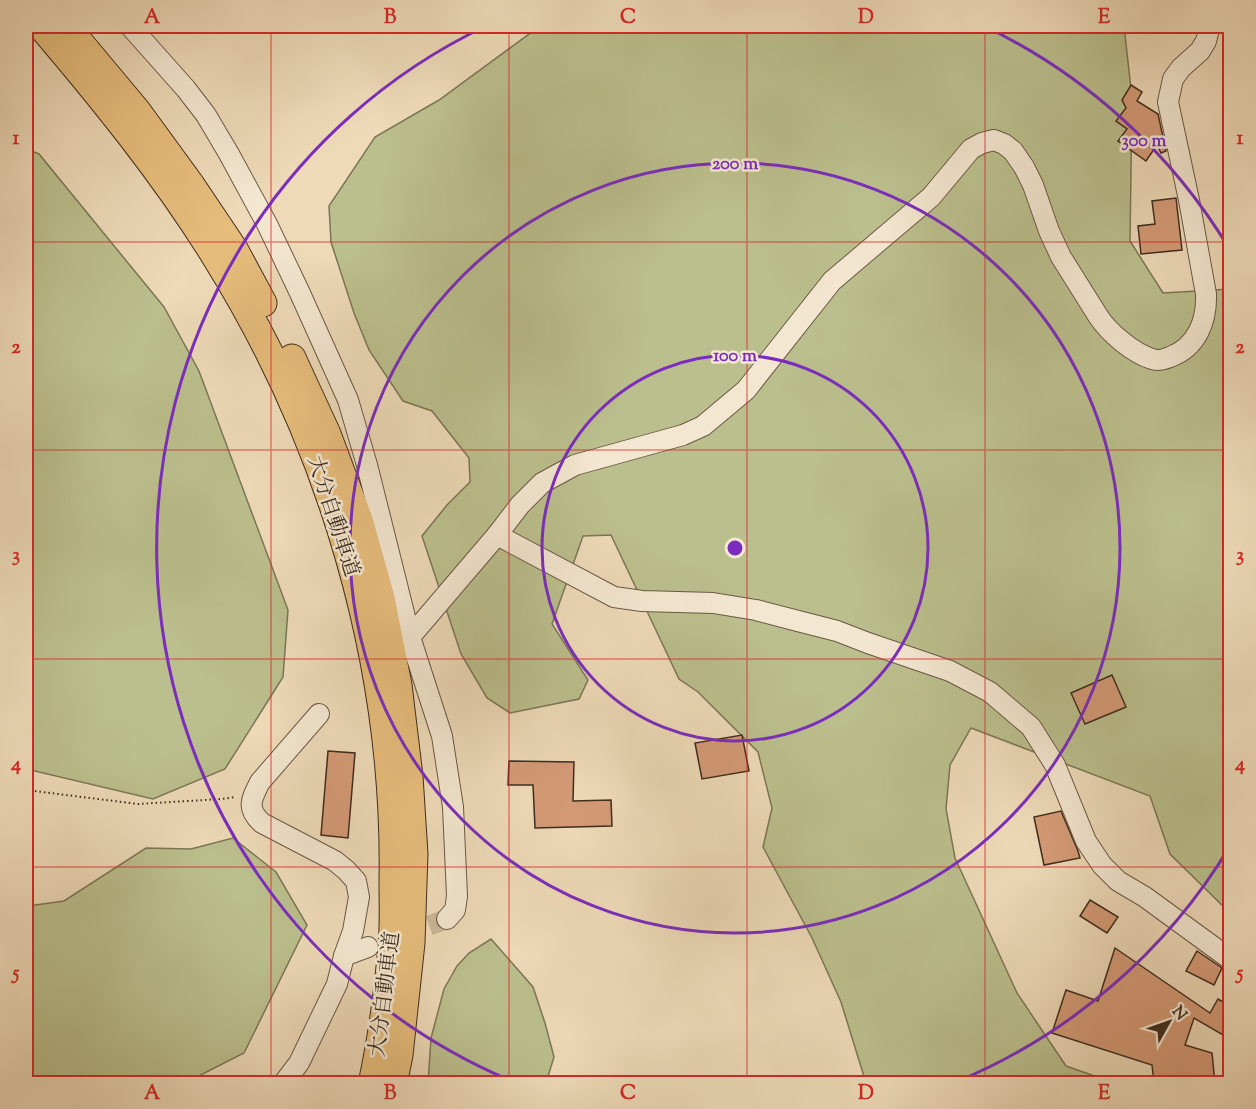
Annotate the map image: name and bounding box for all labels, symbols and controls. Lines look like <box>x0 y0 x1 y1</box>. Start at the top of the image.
text: A <box>144 4 161 33</box>
text: B <box>384 4 397 33</box>
text: C <box>620 4 636 33</box>
text: D <box>858 4 874 33</box>
text: E <box>1098 4 1111 33</box>
text: 1 <box>13 125 20 154</box>
text: 1 <box>1237 125 1244 154</box>
text: 300 m <box>1122 129 1167 155</box>
text: 200 m <box>712 152 758 178</box>
text: 2 <box>11 334 21 363</box>
text: 2 <box>1235 334 1245 363</box>
text: 100 m <box>713 344 757 370</box>
street label: 大分自動車道 <box>298 452 366 581</box>
centre of rings <box>725 538 745 558</box>
text: 3 <box>12 542 20 571</box>
text: 3 <box>1236 542 1244 571</box>
text: 4 <box>10 751 21 780</box>
text: 4 <box>1234 751 1245 780</box>
street label: 大分自動車道 <box>363 930 409 1059</box>
text: 5 <box>11 960 20 989</box>
text: 5 <box>1235 960 1244 989</box>
north arrow <box>1139 992 1199 1052</box>
text: N <box>1166 1002 1192 1026</box>
text: A <box>144 1080 161 1109</box>
text: B <box>384 1080 397 1109</box>
text: C <box>620 1080 636 1109</box>
text: D <box>858 1080 874 1109</box>
text: E <box>1098 1080 1111 1109</box>

